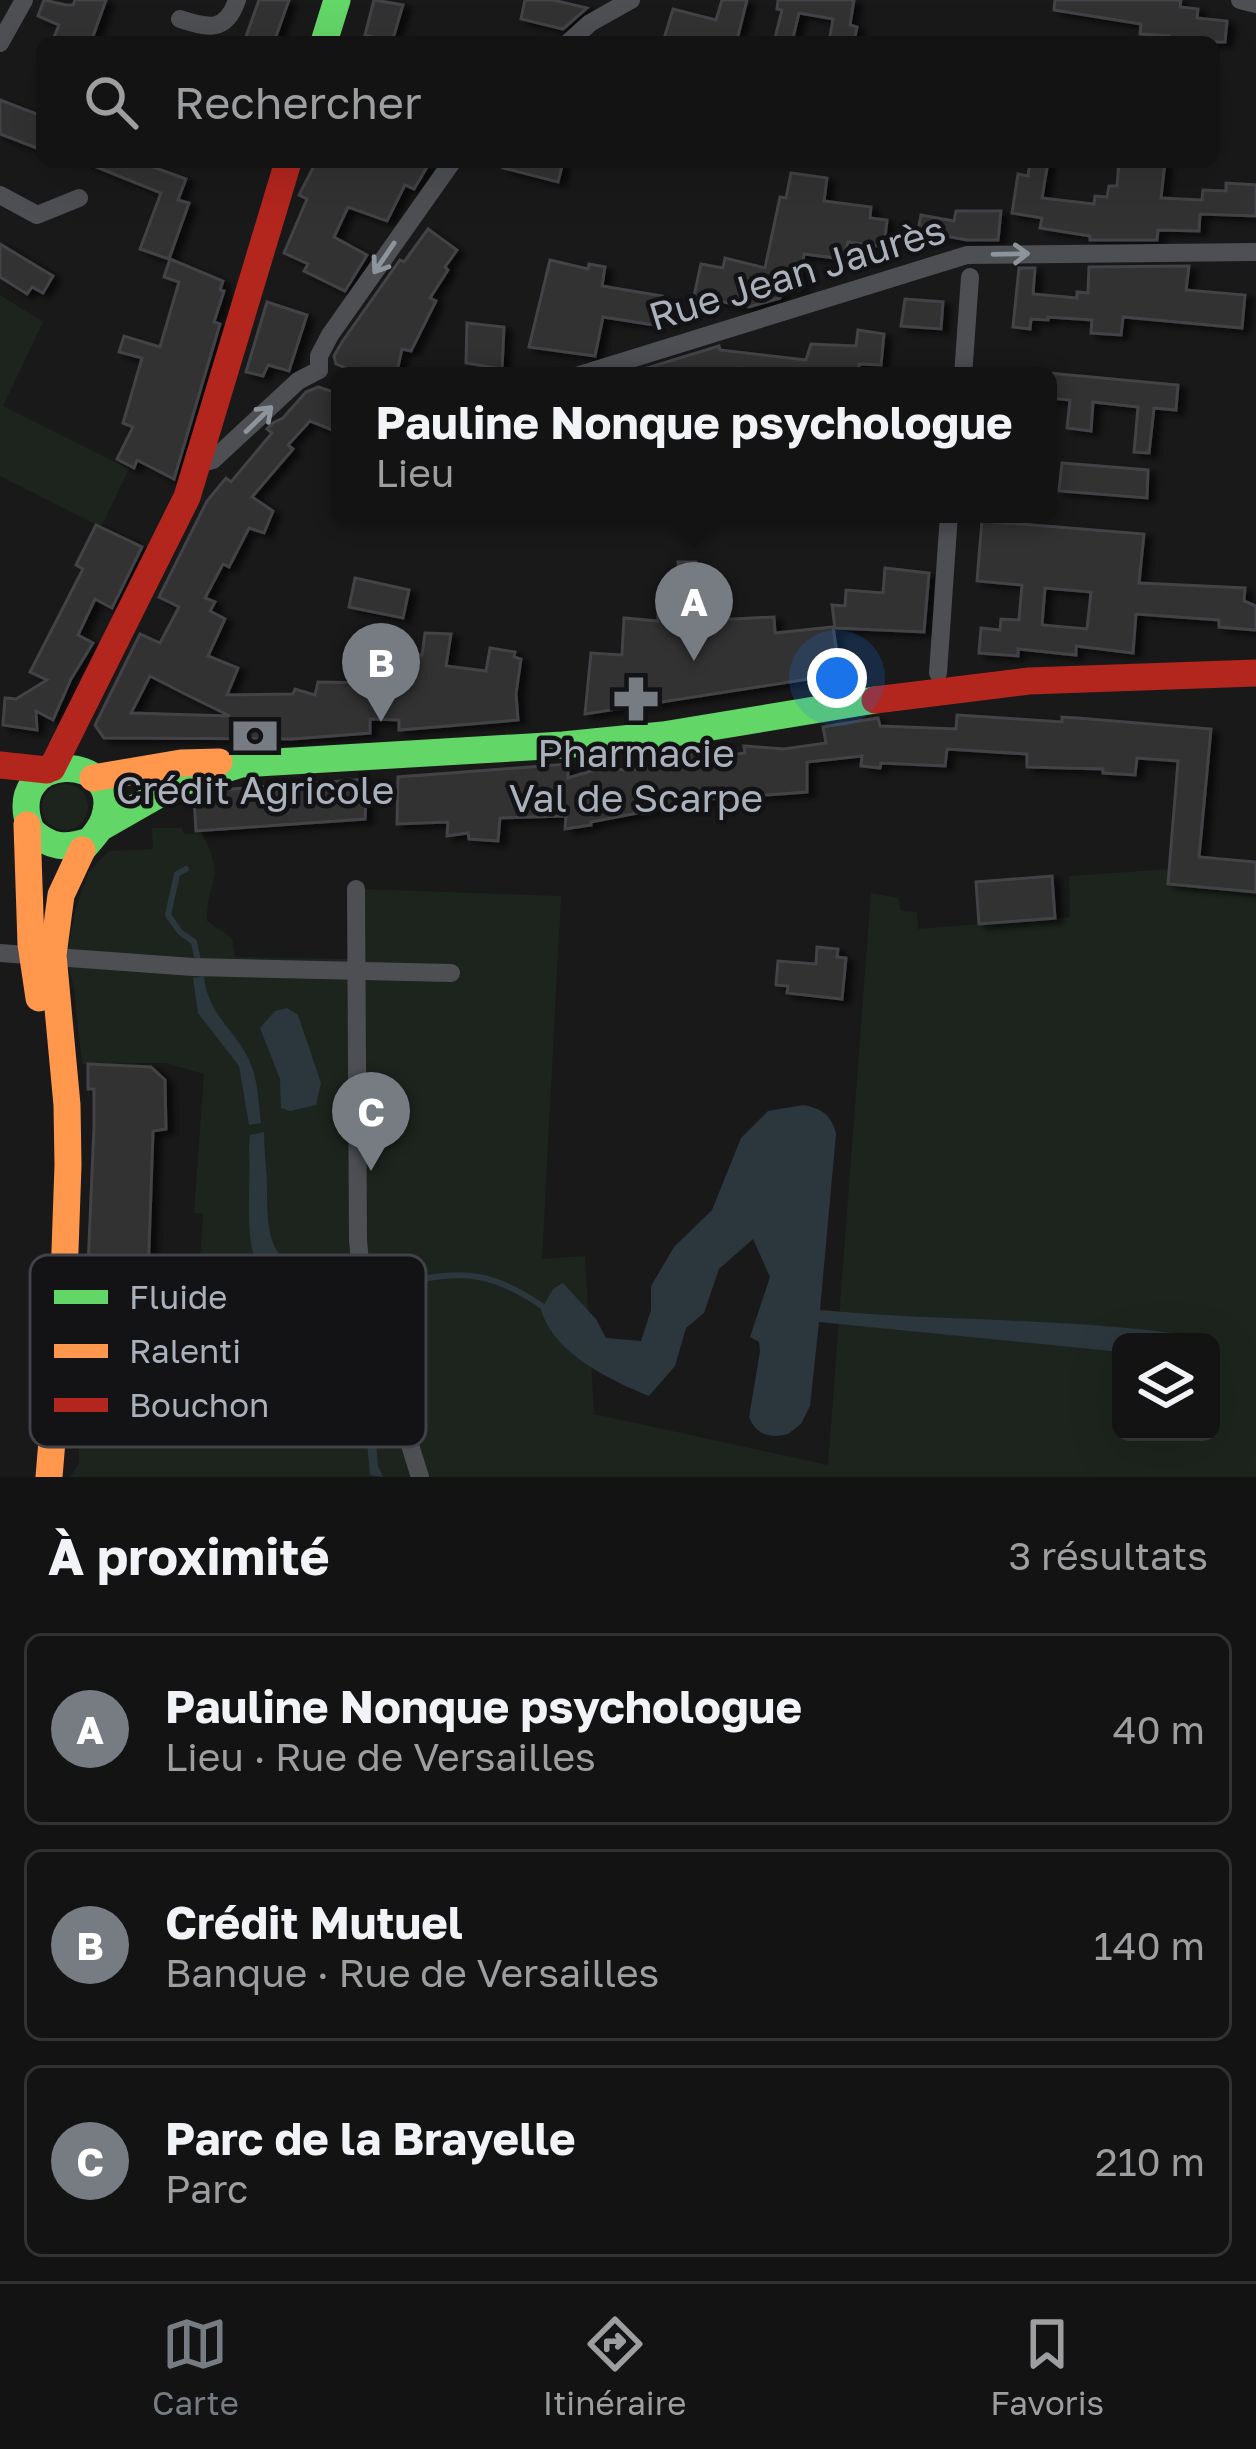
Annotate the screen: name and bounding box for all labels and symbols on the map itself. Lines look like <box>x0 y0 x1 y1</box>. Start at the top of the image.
street label: Rue Jean Jaurès <box>643 205 951 340</box>
one-way arrow <box>372 240 397 274</box>
one-way arrow <box>991 242 1030 265</box>
one-way arrow <box>244 405 274 433</box>
pin: A <box>655 562 733 661</box>
pin: B <box>342 623 420 722</box>
your location <box>807 648 867 708</box>
pharmacy icon: Pharmacie Val de Scarpe <box>611 674 661 724</box>
bank icon: Crédit Agricole <box>230 711 280 761</box>
place label: Pharmacie Val de Scarpe <box>509 729 763 821</box>
place label: Crédit Agricole <box>116 766 394 813</box>
pin: C <box>332 1072 410 1171</box>
legend <box>30 1255 426 1447</box>
text: Fluide <box>129 1277 227 1316</box>
text: Ralenti <box>129 1331 241 1370</box>
text: Bouchon <box>129 1385 269 1424</box>

